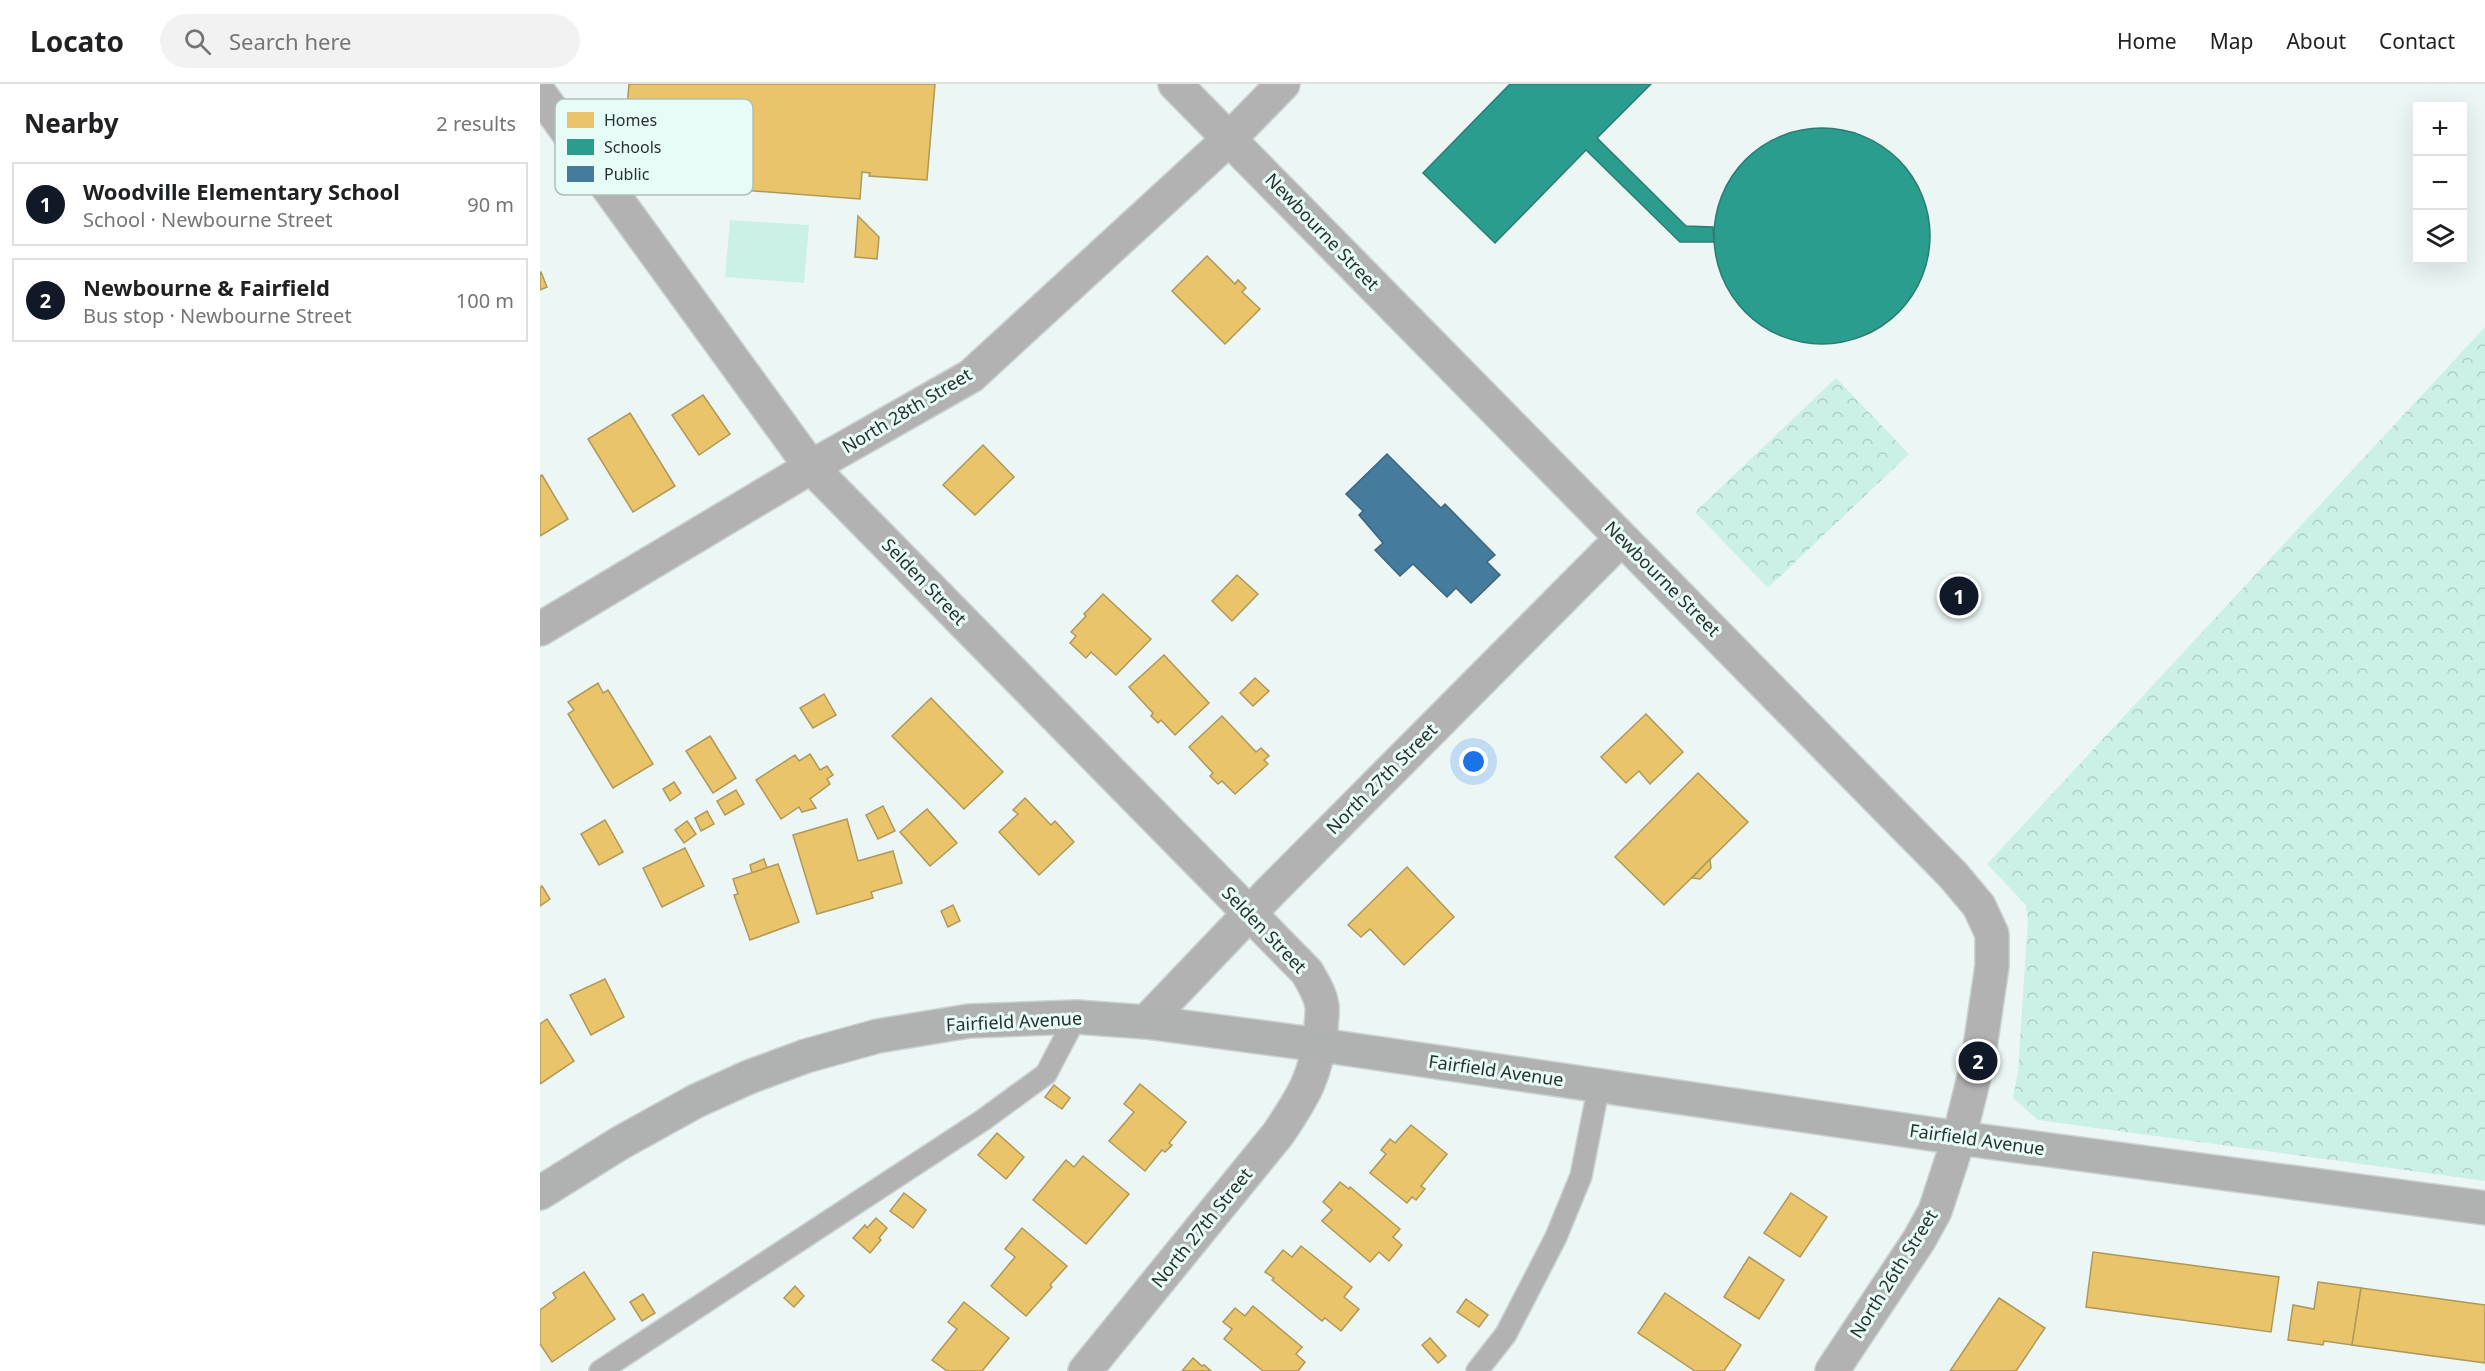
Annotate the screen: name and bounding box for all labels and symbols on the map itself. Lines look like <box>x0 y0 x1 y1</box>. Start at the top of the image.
legend <box>555 99 753 195</box>
text: Homes <box>604 109 657 131</box>
text: Schools <box>604 136 662 158</box>
text: Public <box>604 163 650 185</box>
street label: Newbourne Street <box>1260 167 1385 296</box>
street label: North 28th Street <box>837 362 976 458</box>
street label: Newbourne Street <box>1600 515 1726 642</box>
street label: Selden Street <box>877 533 973 630</box>
pin: 1 <box>1940 574 1978 618</box>
street label: North 27th Street <box>1321 717 1442 839</box>
your location <box>1459 747 1488 776</box>
street label: Selden Street <box>1217 881 1313 978</box>
street label: Fairfield Avenue <box>945 1005 1083 1037</box>
pin: 2 <box>1958 1038 1998 1084</box>
street label: Fairfield Avenue <box>1427 1049 1565 1091</box>
street label: Fairfield Avenue <box>1908 1118 2046 1160</box>
street label: North 27th Street <box>1145 1162 1257 1292</box>
street label: North 26th Street <box>1844 1204 1943 1342</box>

